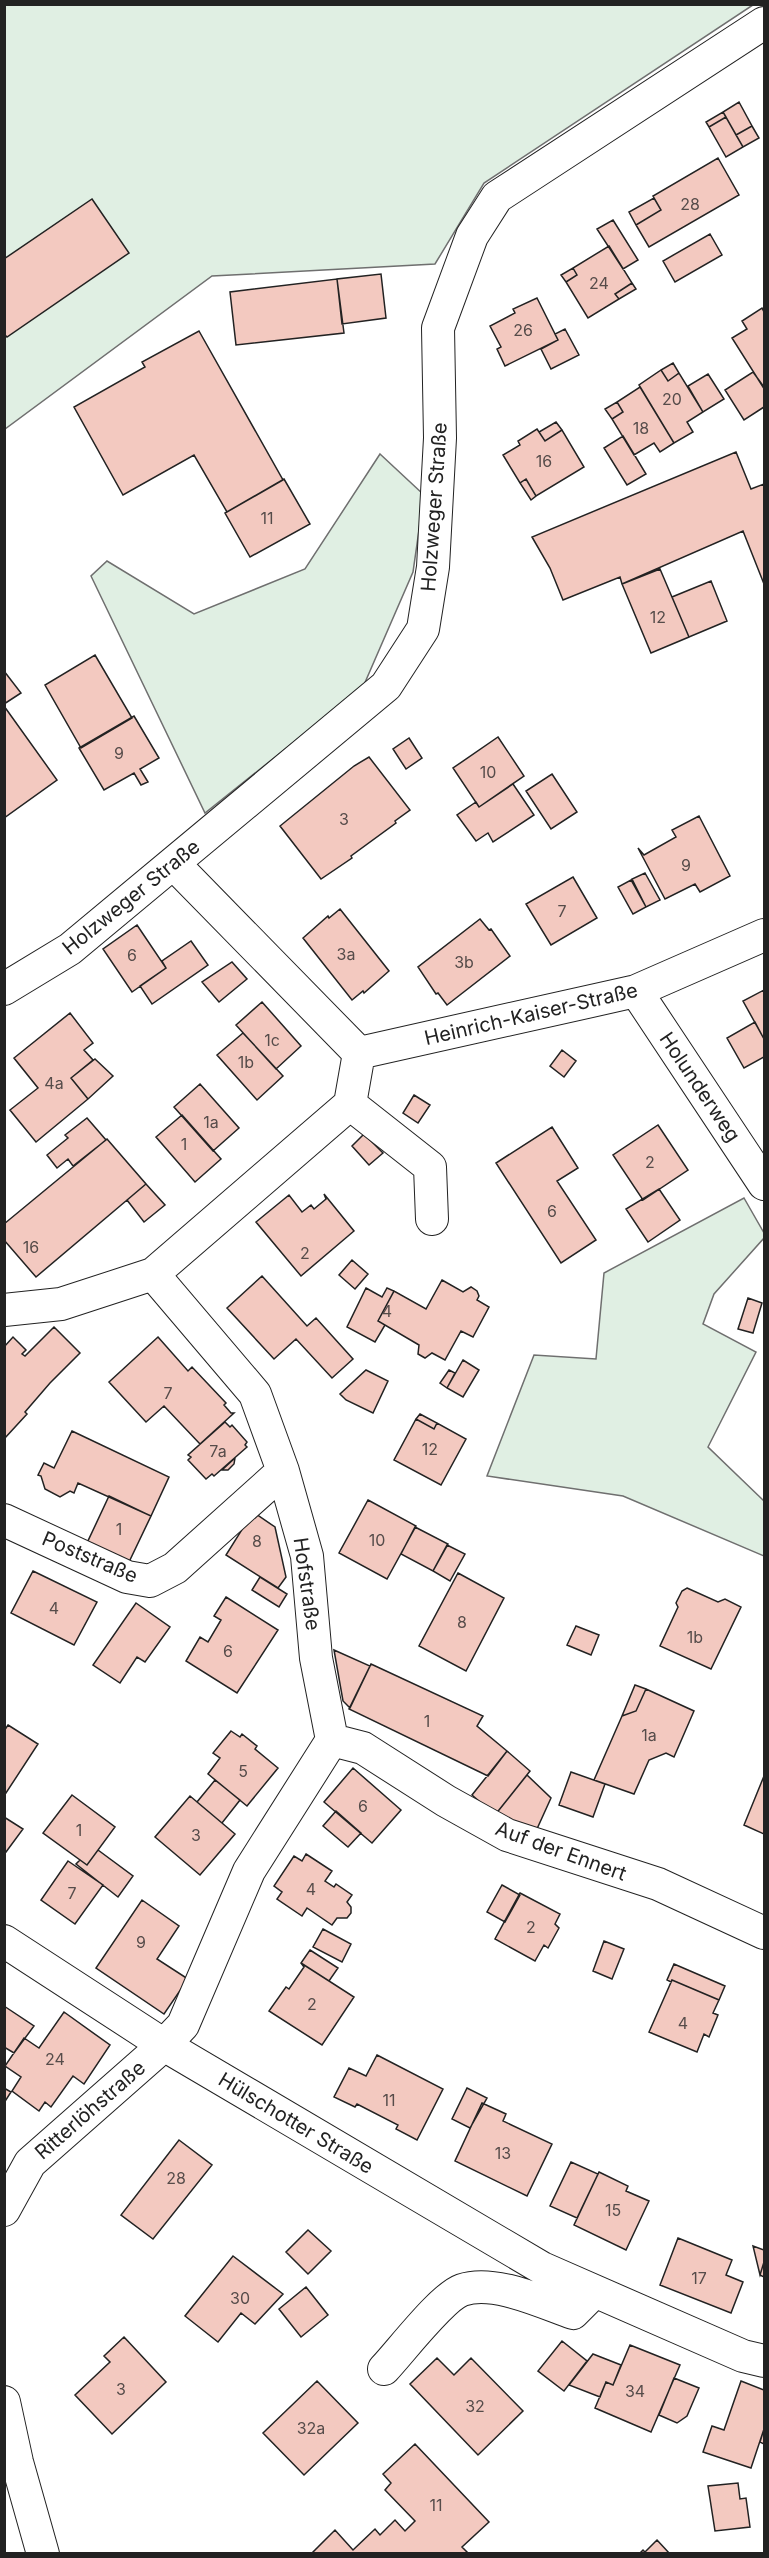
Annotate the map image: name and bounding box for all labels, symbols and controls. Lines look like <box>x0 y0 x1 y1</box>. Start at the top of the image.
house number: 28 <box>680 194 700 214</box>
house number: 24 <box>589 273 609 293</box>
house number: 26 <box>513 320 533 340</box>
house number: 20 <box>662 389 682 409</box>
house number: 18 <box>633 418 649 438</box>
street label: Holzweger Straße <box>416 422 452 592</box>
house number: 16 <box>536 451 552 471</box>
house number: 11 <box>260 508 274 528</box>
house number: 12 <box>650 607 666 627</box>
house number: 9 <box>114 743 124 763</box>
house number: 10 <box>480 762 496 782</box>
house number: 3 <box>339 809 349 829</box>
street label: Holzweger Straße <box>58 834 204 960</box>
house number: 9 <box>681 855 691 875</box>
house number: 7 <box>557 901 567 921</box>
house number: 3a <box>337 944 355 964</box>
house number: 6 <box>127 945 137 965</box>
house number: 3b <box>454 952 474 972</box>
street label: Heinrich-Kaiser-Straße <box>422 978 640 1050</box>
street label: Holunderweg <box>655 1028 745 1146</box>
house number: 1c <box>264 1030 280 1050</box>
house number: 1b <box>238 1052 254 1072</box>
house number: 4a <box>44 1073 64 1093</box>
house number: 1a <box>203 1112 219 1132</box>
house number: 1 <box>181 1134 187 1154</box>
house number: 2 <box>645 1152 655 1172</box>
house number: 6 <box>547 1201 557 1221</box>
house number: 16 <box>23 1237 39 1257</box>
house number: 2 <box>300 1243 310 1263</box>
house number: 4 <box>382 1301 392 1321</box>
house number: 7 <box>163 1383 173 1403</box>
house number: 12 <box>422 1439 438 1459</box>
house number: 7a <box>209 1441 227 1461</box>
house number: 1 <box>116 1519 122 1539</box>
street label: Poststraße <box>39 1526 141 1588</box>
house number: 10 <box>369 1530 385 1550</box>
house number: 8 <box>252 1531 262 1551</box>
street label: Hofstraße <box>289 1536 325 1632</box>
house number: 4 <box>49 1598 59 1618</box>
house number: 8 <box>457 1612 467 1632</box>
house number: 1b <box>687 1627 703 1647</box>
house number: 6 <box>223 1641 233 1661</box>
house number: 1 <box>424 1711 430 1731</box>
house number: 1a <box>641 1725 657 1745</box>
house number: 5 <box>238 1761 248 1781</box>
house number: 6 <box>358 1796 368 1816</box>
street label: Auf der Ennert <box>492 1816 630 1886</box>
house number: 1 <box>76 1820 82 1840</box>
house number: 3 <box>191 1825 201 1845</box>
house number: 4 <box>306 1879 316 1899</box>
house number: 7 <box>67 1883 77 1903</box>
house number: 2 <box>526 1917 536 1937</box>
house number: 9 <box>136 1932 146 1952</box>
house number: 2 <box>307 1994 317 2014</box>
house number: 4 <box>678 2013 688 2033</box>
house number: 24 <box>45 2049 65 2069</box>
street label: Ritterlöhstraße <box>30 2056 150 2164</box>
street label: Hülschotter Straße <box>214 2067 378 2179</box>
house number: 11 <box>382 2090 396 2110</box>
house number: 13 <box>495 2143 511 2163</box>
house number: 28 <box>166 2168 186 2188</box>
house number: 15 <box>605 2200 621 2220</box>
house number: 17 <box>691 2268 707 2288</box>
house number: 30 <box>230 2288 250 2308</box>
house number: 3 <box>116 2379 126 2399</box>
house number: 34 <box>625 2381 645 2401</box>
house number: 32 <box>465 2396 485 2416</box>
house number: 32a <box>297 2418 325 2438</box>
house number: 11 <box>429 2495 443 2515</box>

